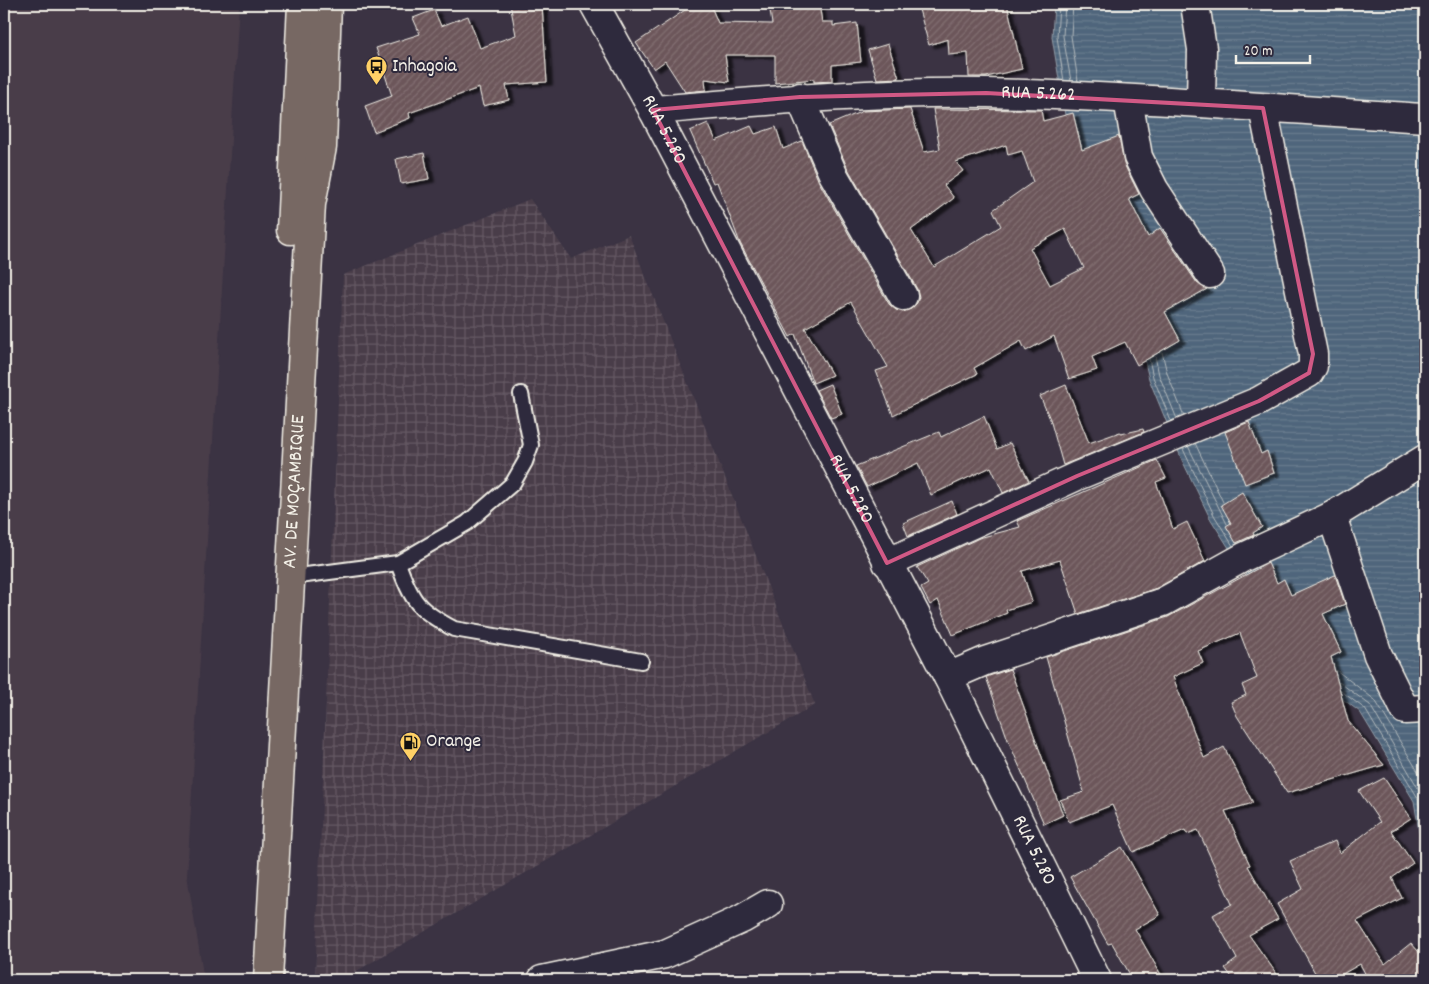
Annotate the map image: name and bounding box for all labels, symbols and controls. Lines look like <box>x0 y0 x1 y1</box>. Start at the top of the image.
scale bar <box>1236 32 1310 64</box>
text: 20 m <box>1244 41 1272 63</box>
place label: Inhagoia <box>392 53 457 81</box>
bus stop icon: Inhagoia <box>364 55 388 86</box>
street label: RUA 5.262 <box>1001 79 1076 110</box>
street label: RUA 5.280 <box>634 90 693 170</box>
street label: AV. DE MOÇAMBIQUE <box>277 414 313 569</box>
street label: RUA 5.280 <box>821 450 880 529</box>
place label: Orange <box>426 728 481 756</box>
fuel station icon: Orange <box>398 730 422 761</box>
street label: RUA 5.280 <box>1004 811 1063 891</box>

